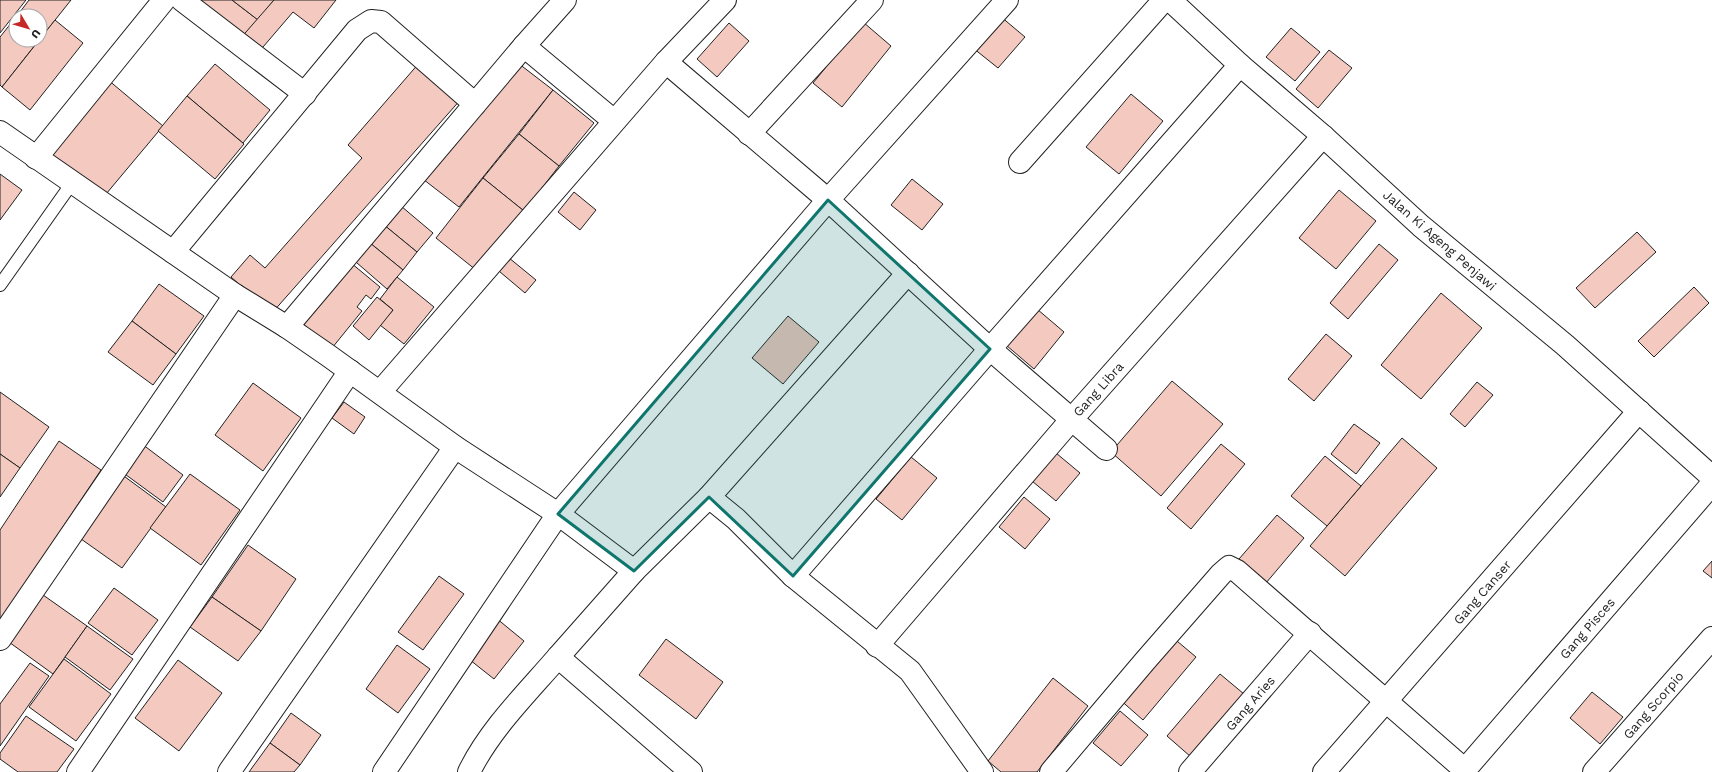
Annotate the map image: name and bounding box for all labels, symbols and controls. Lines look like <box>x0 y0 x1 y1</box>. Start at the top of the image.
north arrow <box>8 8 48 48</box>
text: U <box>28 27 43 41</box>
street label: Jalan Ki Ageng Penjawi <box>1380 187 1499 294</box>
street label: Gang Libra <box>1070 359 1127 420</box>
street label: Gang Canser <box>1450 557 1514 627</box>
street label: Gang Pisces <box>1557 595 1618 662</box>
street label: Gang Scorpio <box>1620 668 1687 742</box>
street label: Gang Aries <box>1223 673 1278 734</box>

